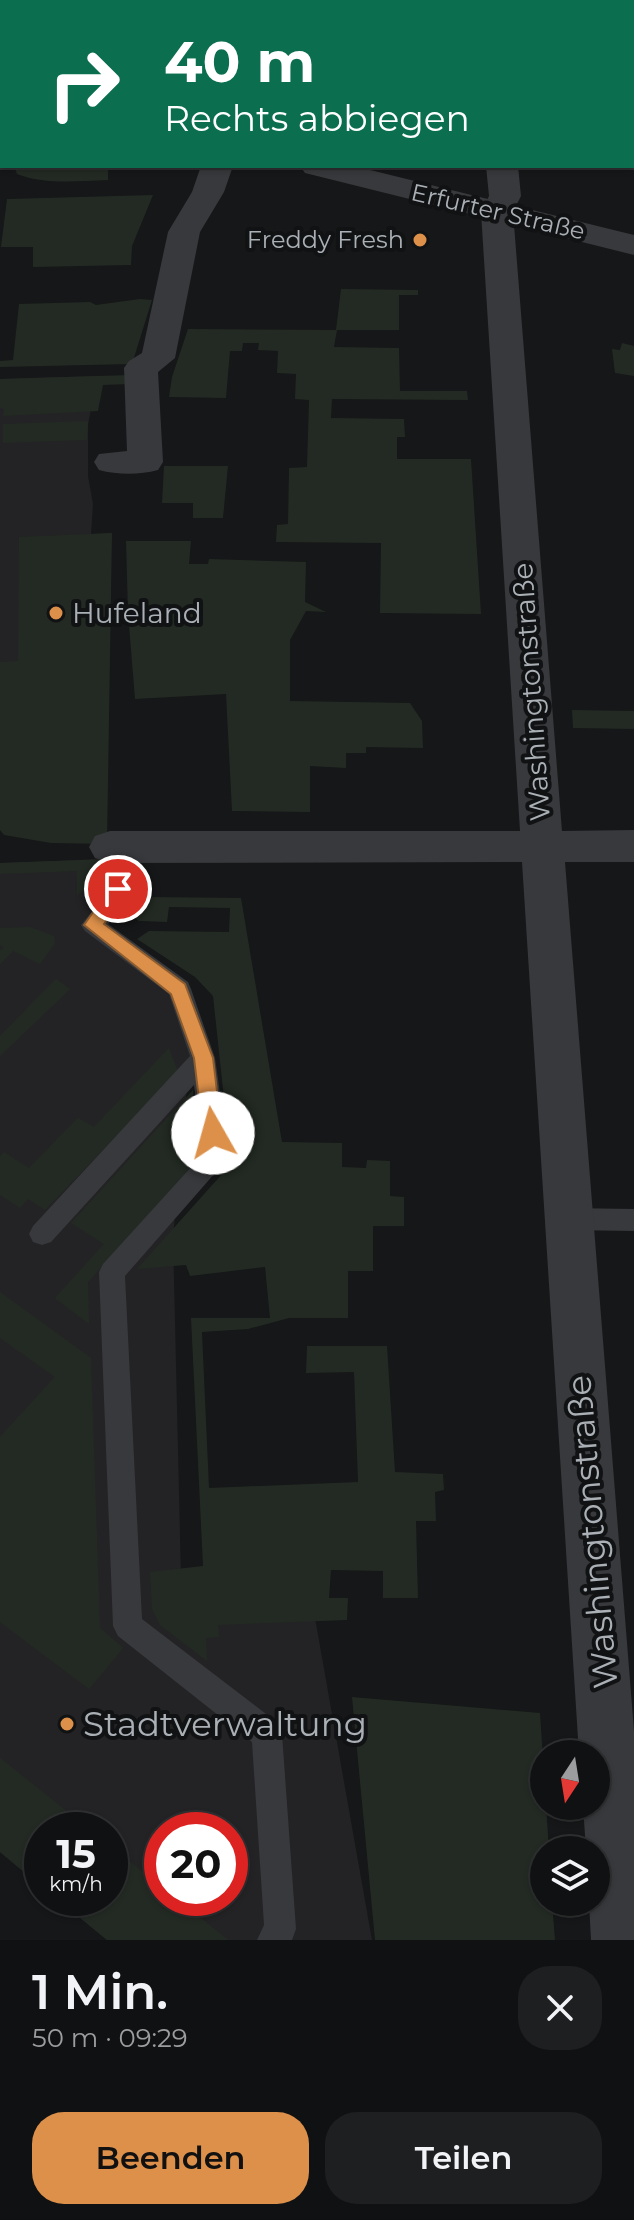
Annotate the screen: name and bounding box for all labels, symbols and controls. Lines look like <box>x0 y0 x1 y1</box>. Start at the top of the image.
text: 40 m <box>164 28 315 96</box>
icon: right <box>32 32 136 136</box>
text: Rechts abbiegen <box>164 96 470 140</box>
street label: Erfurter Straße <box>408 177 588 246</box>
place label: Freddy Fresh <box>247 225 404 254</box>
marker: Freddy Fresh <box>411 231 429 249</box>
street label: Washingtonstraße <box>505 562 557 822</box>
place label: Hufeland <box>72 596 202 630</box>
marker: Hufeland <box>47 604 65 622</box>
pin <box>84 855 152 923</box>
icon: arrive <box>96 867 140 911</box>
position arrow <box>171 1091 255 1175</box>
street label: Washingtonstraße <box>557 1374 627 1690</box>
place label: Stadtverwaltung <box>83 1703 367 1745</box>
marker: Stadtverwaltung <box>58 1715 76 1733</box>
north arrow <box>530 1740 610 1820</box>
map controls <box>530 1740 610 1916</box>
speed limit sign: 20 <box>144 1812 248 1916</box>
text: 15 <box>56 1829 96 1878</box>
button: layers <box>530 1836 610 1916</box>
text: km/h <box>49 1872 103 1896</box>
text: 1 Min. <box>32 1963 168 2021</box>
button: close <box>518 1966 602 2050</box>
text: 50 m · 09:29 <box>32 2022 188 2054</box>
button: Beenden <box>32 2112 309 2204</box>
button: Teilen <box>325 2112 602 2204</box>

